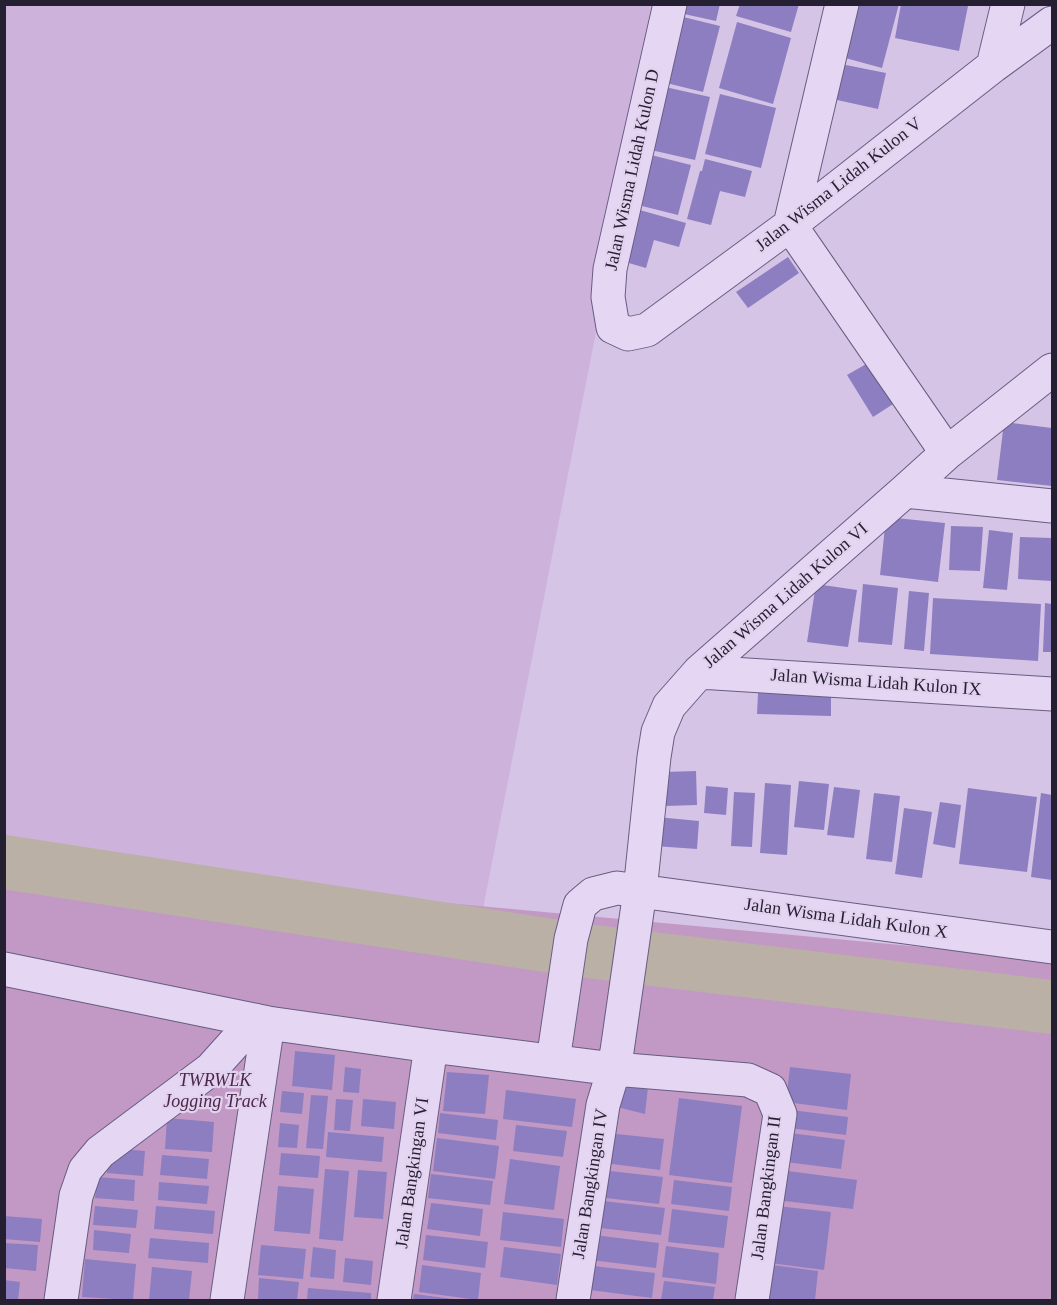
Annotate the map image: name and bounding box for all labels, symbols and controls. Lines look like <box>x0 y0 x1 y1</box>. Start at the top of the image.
street label: Jalan Wisma Lidah Kulon D <box>601 67 665 273</box>
street label: Jalan Wisma Lidah Kulon V <box>751 113 927 257</box>
street label: Jalan Wisma Lidah Kulon VI <box>699 519 873 673</box>
street label: Jalan Wisma Lidah Kulon IX <box>770 665 982 701</box>
street label: Jalan Wisma Lidah Kulon X <box>743 894 949 944</box>
park label: TWRWLK Jogging Track <box>163 1070 267 1112</box>
street label: Jalan Bangkingan VI <box>392 1096 434 1250</box>
street label: Jalan Bangkingan IV <box>568 1107 614 1261</box>
street label: Jalan Bangkingan II <box>747 1115 787 1261</box>

